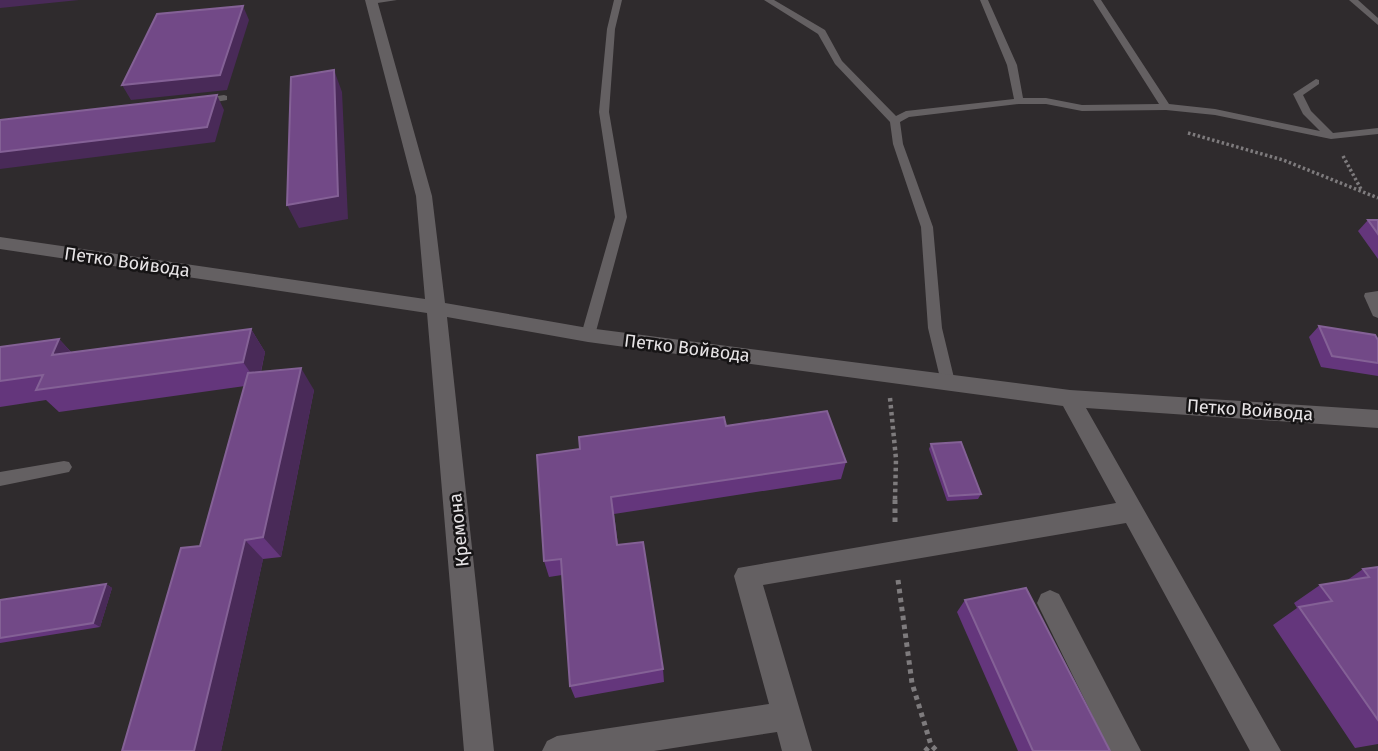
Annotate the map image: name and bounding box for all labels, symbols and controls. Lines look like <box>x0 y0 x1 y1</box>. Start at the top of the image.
street label: Петко Войвода <box>63 242 191 282</box>
street label: Петко Войвода <box>623 329 751 367</box>
street label: Петко Войвода <box>1186 395 1314 425</box>
street label: Кремона <box>444 492 474 568</box>

